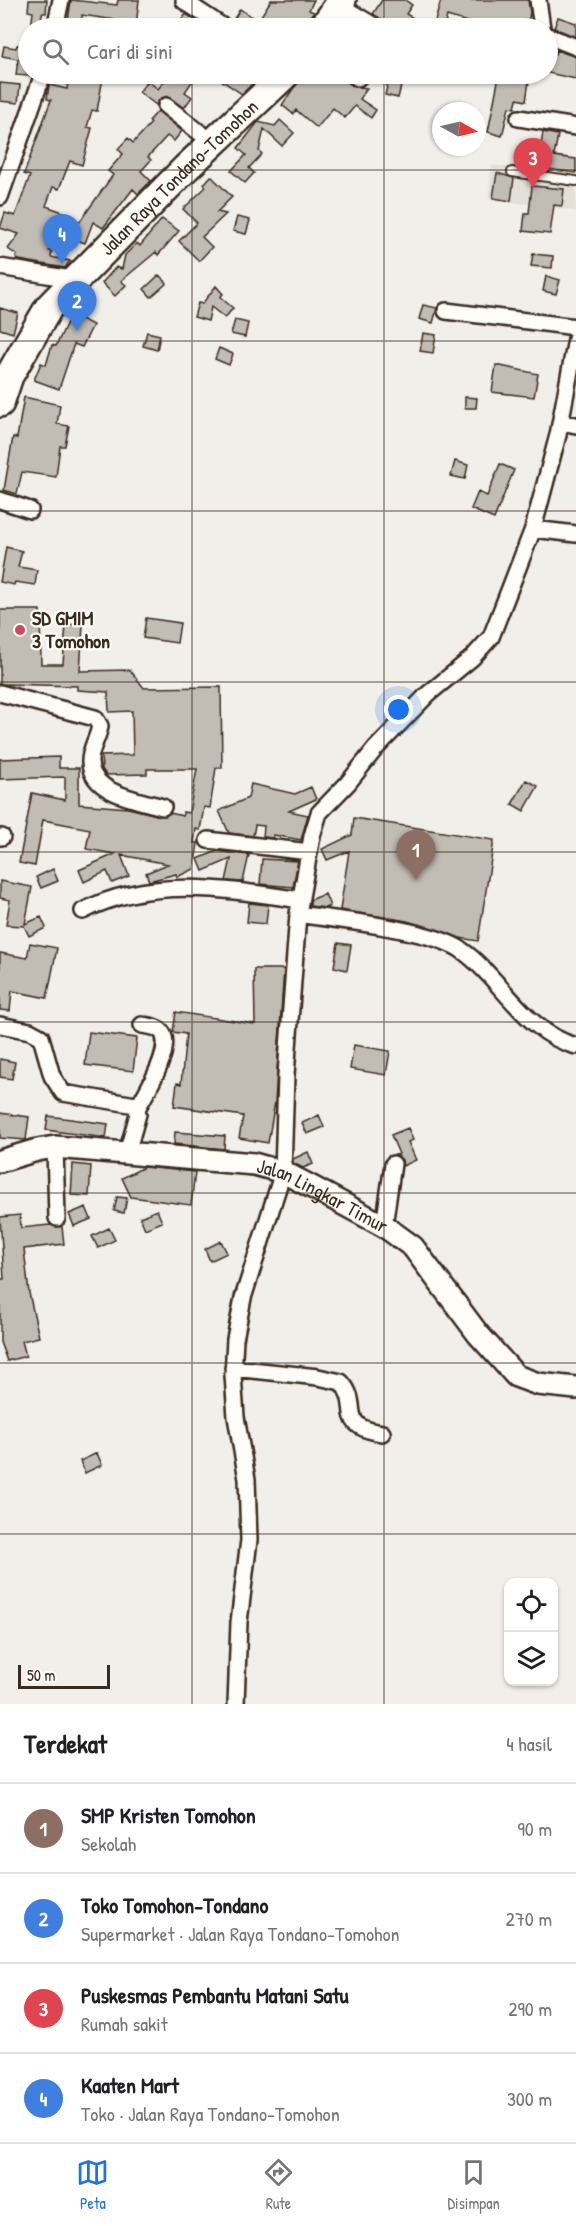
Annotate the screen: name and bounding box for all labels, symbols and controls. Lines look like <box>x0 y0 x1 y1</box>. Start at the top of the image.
search box <box>18 18 558 84</box>
icon: search <box>39 35 72 68</box>
text: Cari di sini <box>87 36 173 66</box>
street label: Jalan Raya Tondano-Tomohon <box>94 93 264 261</box>
north arrow <box>432 102 486 156</box>
pin: 3 <box>514 138 552 188</box>
pin: 4 <box>42 214 82 264</box>
pin: 2 <box>58 282 97 331</box>
place label: SD GMIM 3 Tomohon <box>32 604 110 654</box>
marker: SD GMIM 3 Tomohon <box>13 623 27 637</box>
your location <box>384 695 413 724</box>
pin: 1 <box>396 830 436 880</box>
street label: Jalan Lingkar Timur <box>254 1151 393 1239</box>
map controls <box>504 1578 558 1686</box>
button: locate <box>504 1578 558 1632</box>
button: layers <box>504 1632 558 1686</box>
scale bar <box>18 1662 110 1690</box>
text: 50 m <box>27 1664 56 1686</box>
text: Terdekat <box>24 1726 107 1761</box>
text: 4 hasil <box>506 1730 552 1757</box>
text: SMP Kristen Tomohon <box>81 1800 256 1830</box>
text: 1 <box>40 1815 47 1842</box>
text: 90 m <box>518 1815 552 1842</box>
text: Sekolah <box>81 1830 136 1857</box>
text: Toko Tomohon-Tondano <box>81 1890 268 1920</box>
text: 2 <box>39 1905 48 1932</box>
text: 270 m <box>506 1905 552 1932</box>
text: Supermarket · Jalan Raya Tondano-Tomohon <box>81 1920 400 1947</box>
text: Puskesmas Pembantu Matani Satu <box>81 1980 349 2010</box>
text: 3 <box>39 1995 48 2022</box>
text: 290 m <box>508 1995 552 2022</box>
text: Rumah sakit <box>81 2010 168 2037</box>
text: Kaaten Mart <box>81 2070 179 2100</box>
text: 4 <box>40 2085 47 2112</box>
text: 300 m <box>507 2085 552 2112</box>
text: Toko · Jalan Raya Tondano-Tomohon <box>81 2100 340 2127</box>
tab: Peta <box>76 2156 109 2214</box>
tab: Rute <box>262 2156 295 2214</box>
tab: Disimpan <box>448 2156 500 2214</box>

